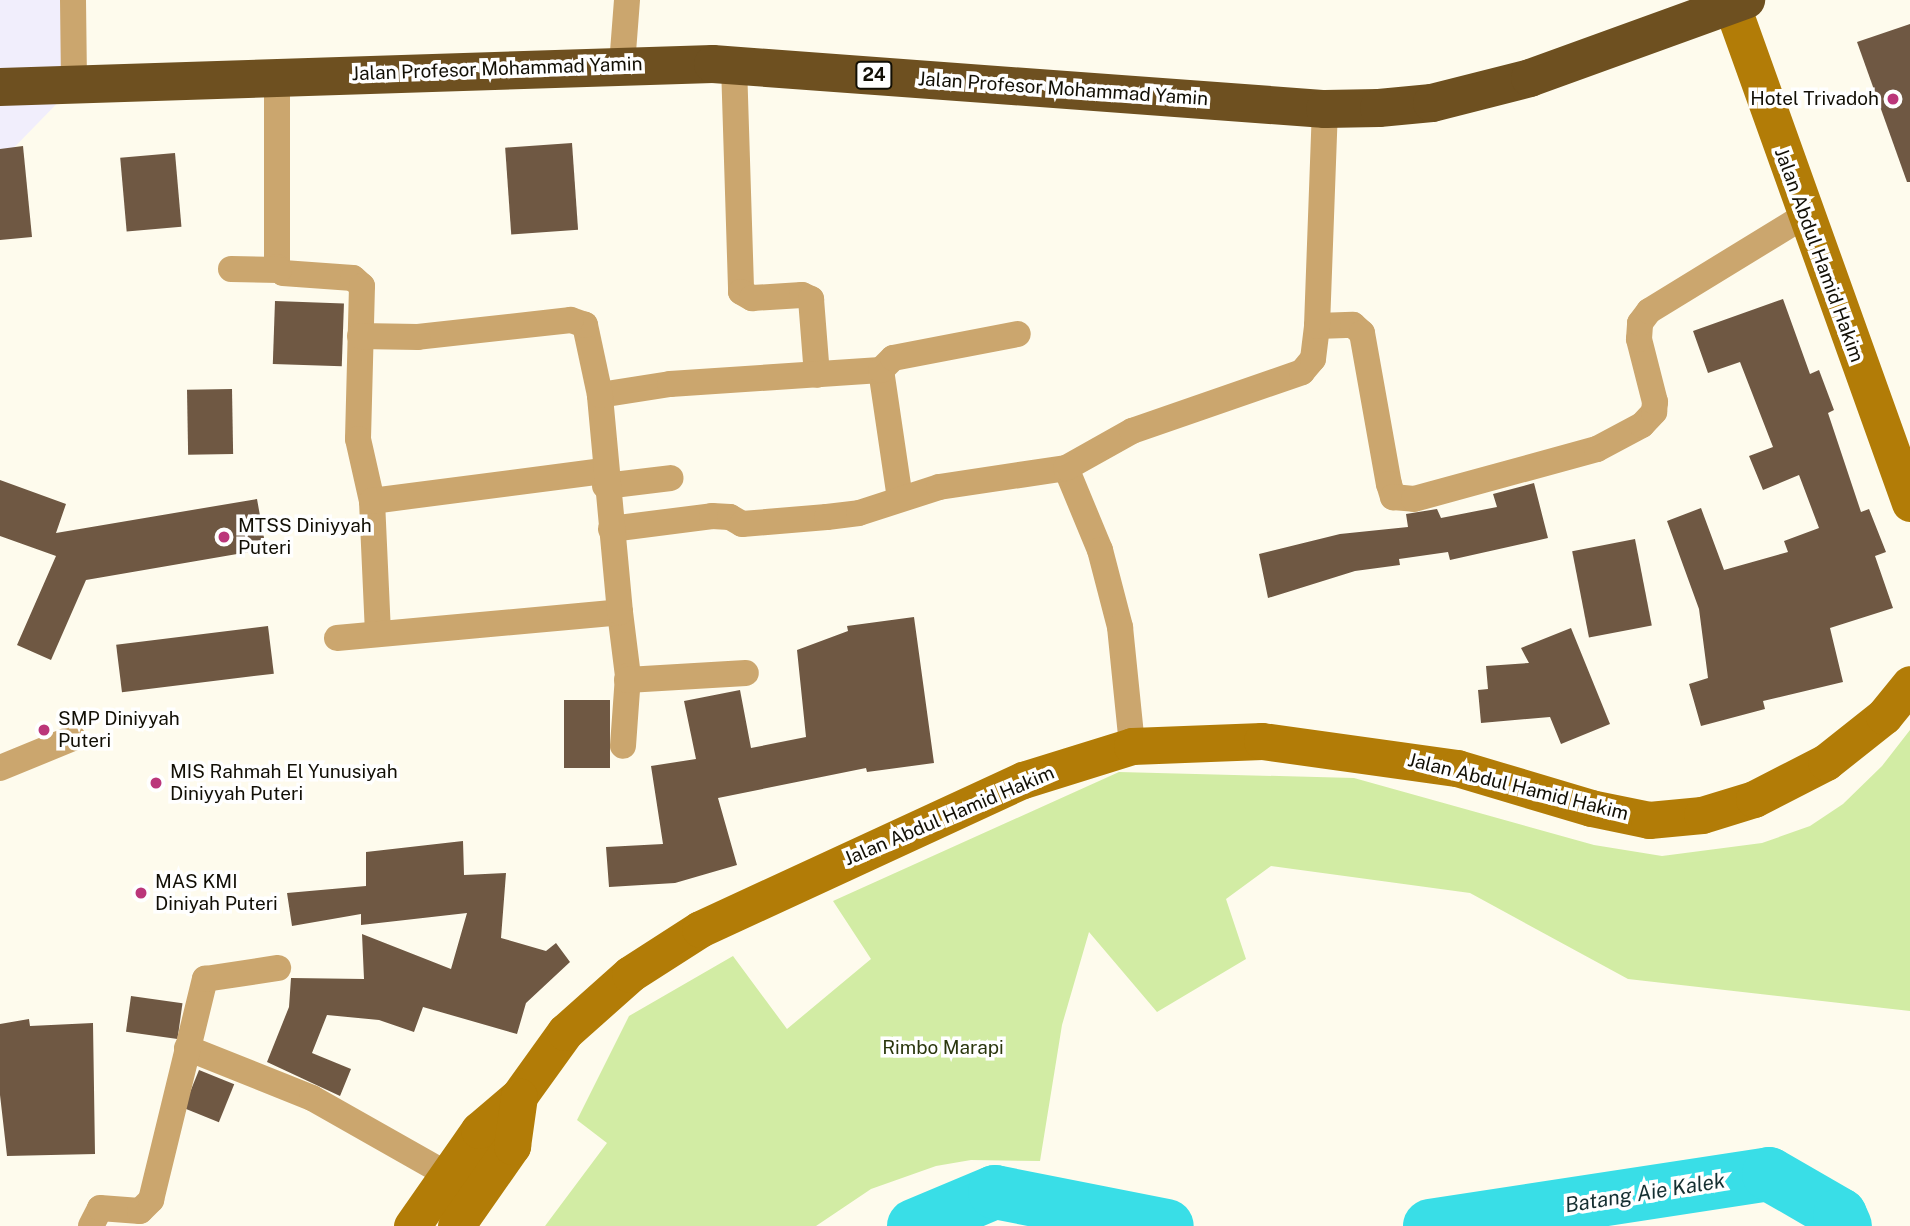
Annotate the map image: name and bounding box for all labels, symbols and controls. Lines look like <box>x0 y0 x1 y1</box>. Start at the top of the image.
street label: Jalan Profesor Mohammad Yamin <box>351 53 643 85</box>
road number: 24 <box>855 60 893 90</box>
street label: Jalan Profesor Mohammad Yamin <box>917 67 1209 111</box>
place label: Hotel Trivadoh <box>1750 88 1879 110</box>
marker: Hotel Trivadoh <box>1885 91 1901 107</box>
street label: Jalan Abdul Hamid Hakim <box>1770 145 1868 365</box>
place label: MTSS Diniyyah Puteri <box>238 515 372 559</box>
marker: MTSS Diniyyah Puteri <box>216 529 232 545</box>
place label: SMP Diniyyah Puteri <box>58 708 180 752</box>
marker: SMP Diniyyah Puteri <box>36 722 52 738</box>
street label: Jalan Abdul Hamid Hakim <box>1405 749 1631 825</box>
place label: MIS Rahmah El Yunusiyah Diniyyah Puteri <box>170 761 398 805</box>
street label: Jalan Abdul Hamid Hakim <box>840 761 1058 871</box>
marker: MIS Rahmah El Yunusiyah Diniyyah Puteri <box>148 775 164 791</box>
place label: MAS KMI Diniyah Puteri <box>155 871 278 915</box>
marker: MAS KMI Diniyah Puteri <box>133 885 149 901</box>
park label: Rimbo Marapi <box>882 1037 1004 1059</box>
water label: Batang Aie Kalek <box>1563 1168 1727 1218</box>

